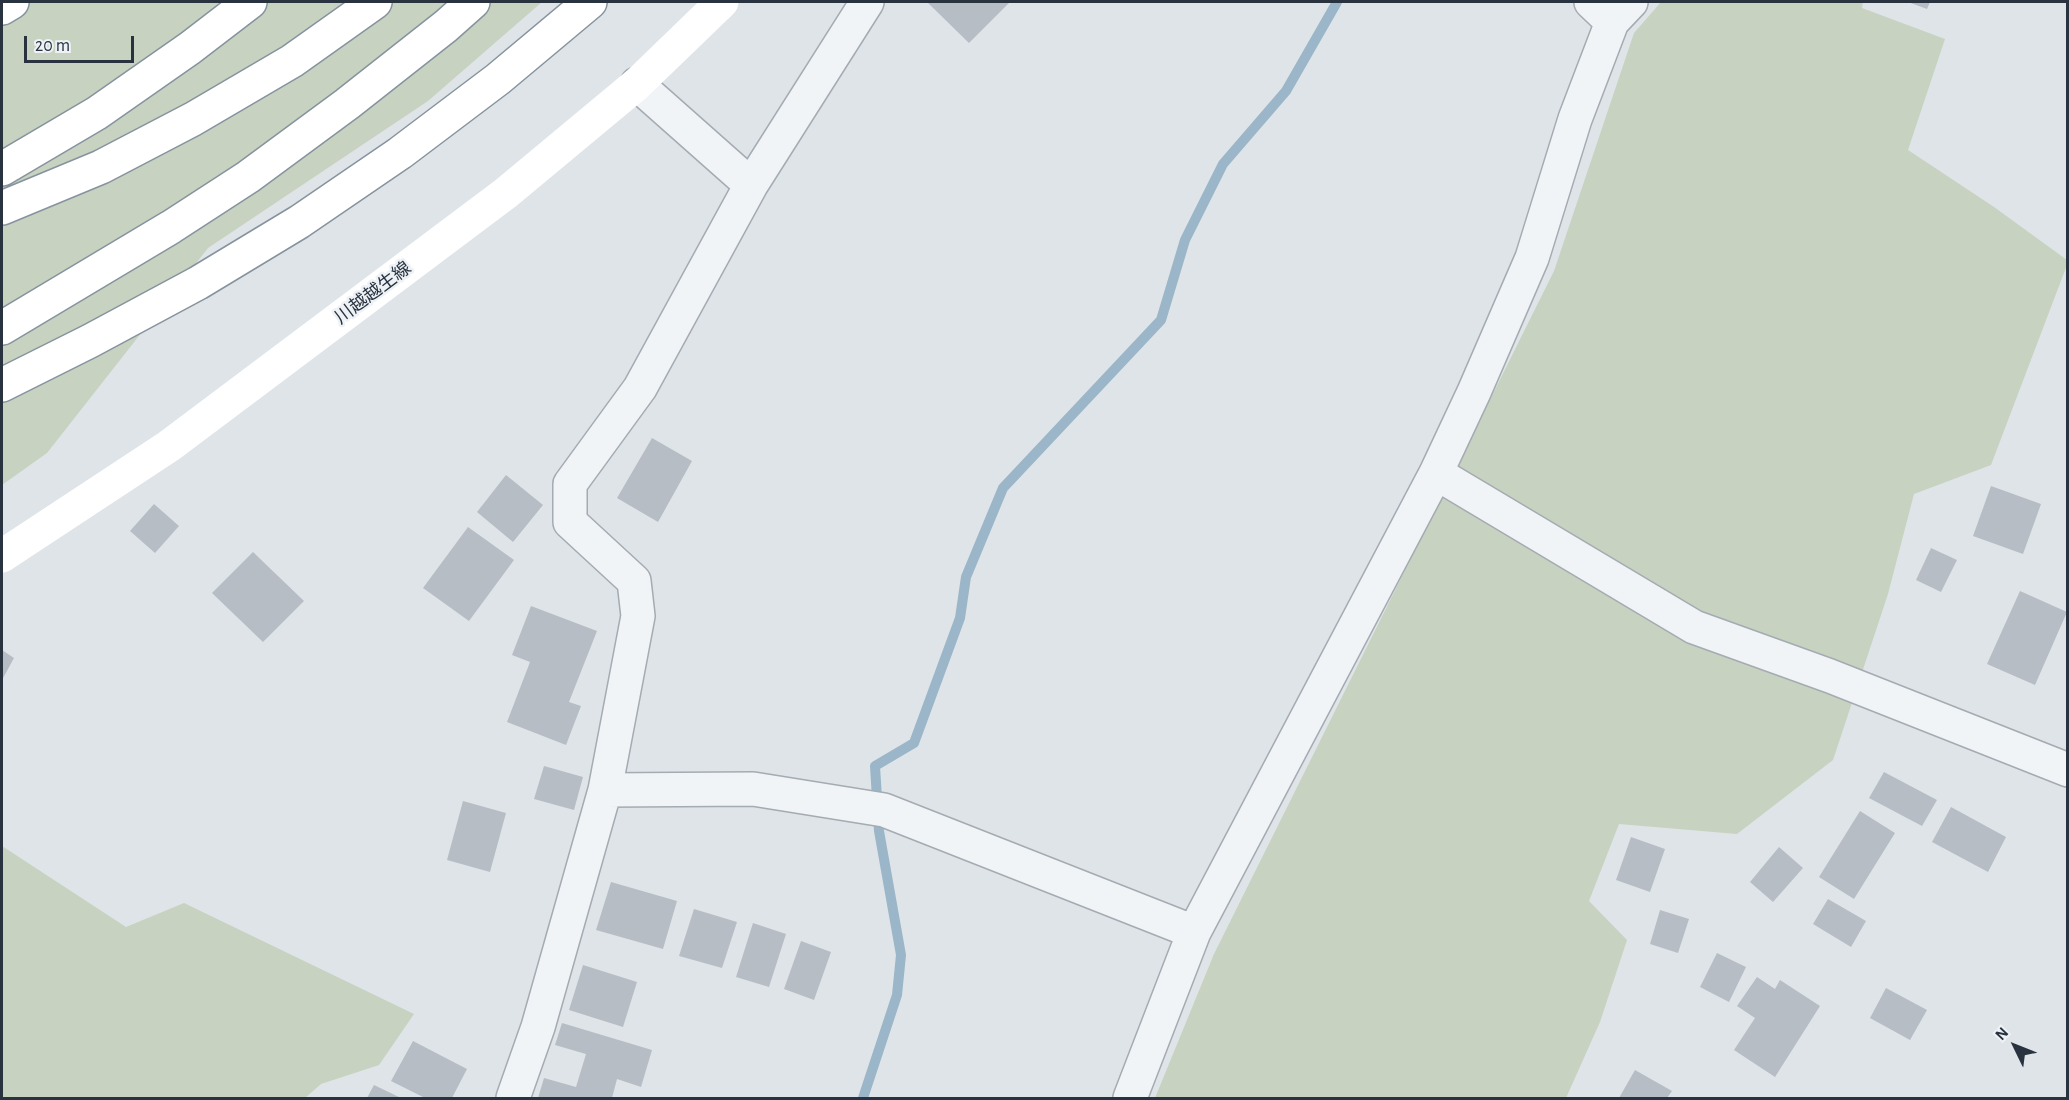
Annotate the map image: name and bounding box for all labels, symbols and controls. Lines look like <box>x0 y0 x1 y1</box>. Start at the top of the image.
scale bar <box>27 24 136 62</box>
text: 20 m <box>35 37 70 55</box>
street label: 川越越生線 <box>331 257 415 329</box>
north arrow <box>1985 1016 2045 1076</box>
text: N <box>1992 1024 2011 1043</box>

